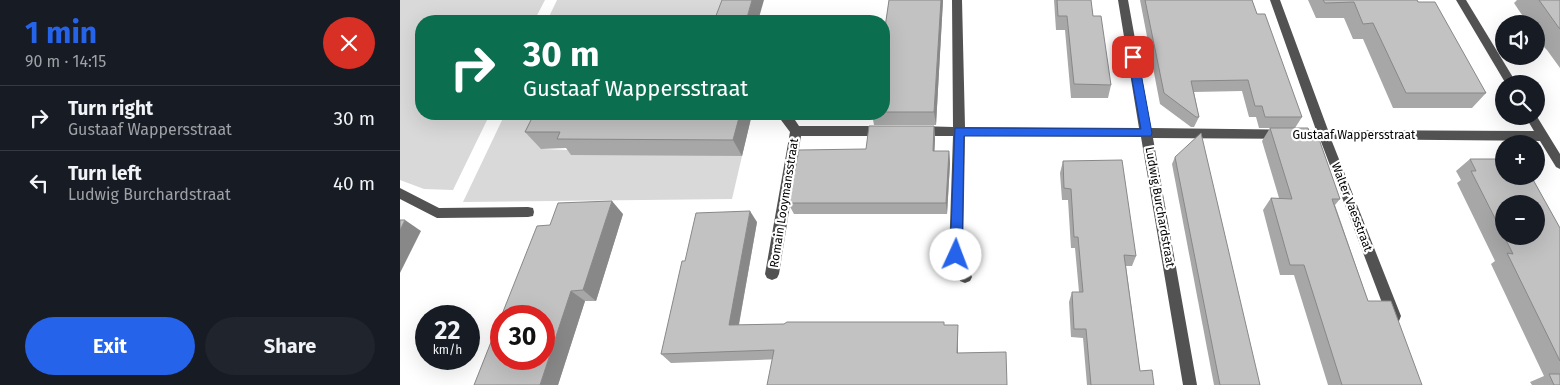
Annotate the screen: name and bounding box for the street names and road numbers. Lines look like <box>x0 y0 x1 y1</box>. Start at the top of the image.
street label: Gustaaf Wappersstraat <box>1293 128 1416 142</box>
street label: Romain Looymansstraat <box>767 137 801 269</box>
street label: Ludwig Burchardstraat <box>1143 146 1178 269</box>
street label: Walter Vaesstraat <box>1329 161 1376 254</box>

